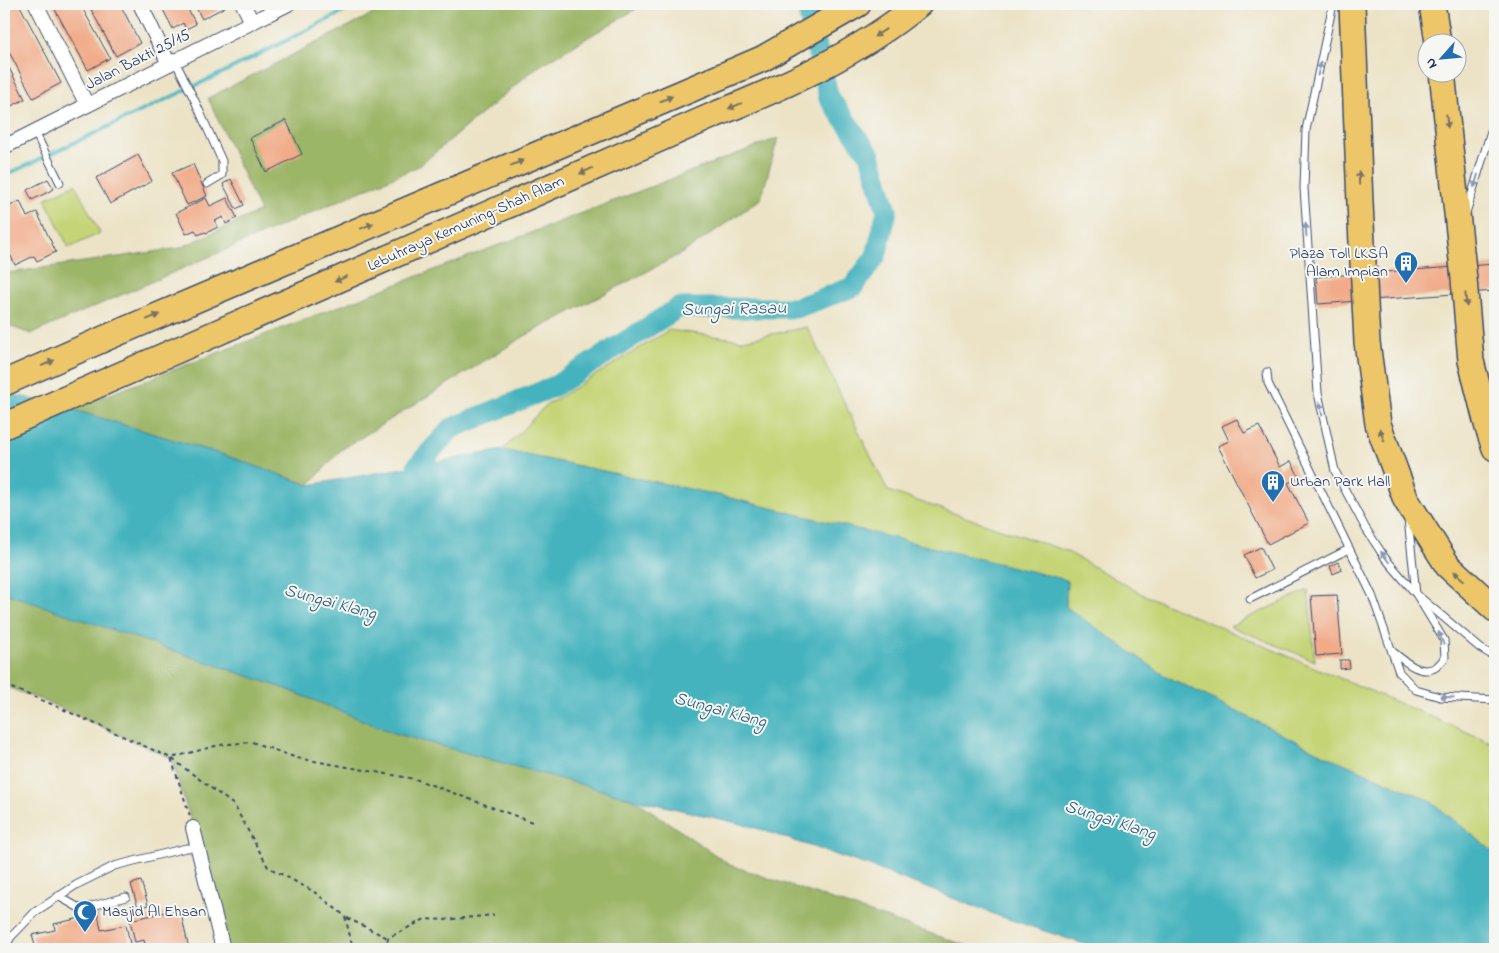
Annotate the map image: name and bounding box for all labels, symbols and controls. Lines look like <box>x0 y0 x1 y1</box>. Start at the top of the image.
street label: Jalan Bakti 25/15 <box>81 23 195 97</box>
one-way arrow <box>873 28 886 38</box>
north arrow <box>1416 32 1466 82</box>
text: N <box>1420 54 1443 72</box>
one-way arrow <box>1315 61 1323 77</box>
one-way arrow <box>659 95 673 103</box>
one-way arrow <box>727 102 742 110</box>
one-way arrow <box>1443 113 1451 129</box>
one-way arrow <box>510 159 525 167</box>
one-way arrow <box>579 167 593 175</box>
street label: Lebuhraya Kemuning-Shah Alam <box>364 170 568 278</box>
one-way arrow <box>1355 170 1363 186</box>
one-way arrow <box>1471 174 1479 189</box>
one-way arrow <box>360 222 374 230</box>
one-way arrow <box>1302 222 1310 238</box>
place label: Plaza Toll LKSA Alam Impian <box>1289 242 1388 284</box>
building icon: Plaza Toll LKSA Alam Impian <box>1393 250 1419 284</box>
one-way arrow <box>334 275 348 283</box>
one-way arrow <box>1462 292 1470 308</box>
water label: Sungai Rasau <box>681 296 787 324</box>
one-way arrow <box>146 313 160 321</box>
one-way arrow <box>41 359 55 367</box>
one-way arrow <box>1317 401 1325 417</box>
one-way arrow <box>1378 427 1386 442</box>
building icon: Urban Park Hall <box>1260 469 1286 503</box>
place label: Urban Park Hall <box>1290 470 1391 494</box>
one-way arrow <box>1380 550 1390 564</box>
one-way arrow <box>1454 570 1466 582</box>
water label: Sungai Klang <box>281 578 380 628</box>
one-way arrow <box>1437 630 1445 645</box>
water label: Sungai Klang <box>671 686 770 736</box>
one-way arrow <box>1438 693 1454 701</box>
water label: Sungai Klang <box>1061 794 1160 848</box>
mosque icon: Masjid Al Ehsan <box>72 899 98 933</box>
place label: Masjid Al Ehsan <box>102 900 206 924</box>

